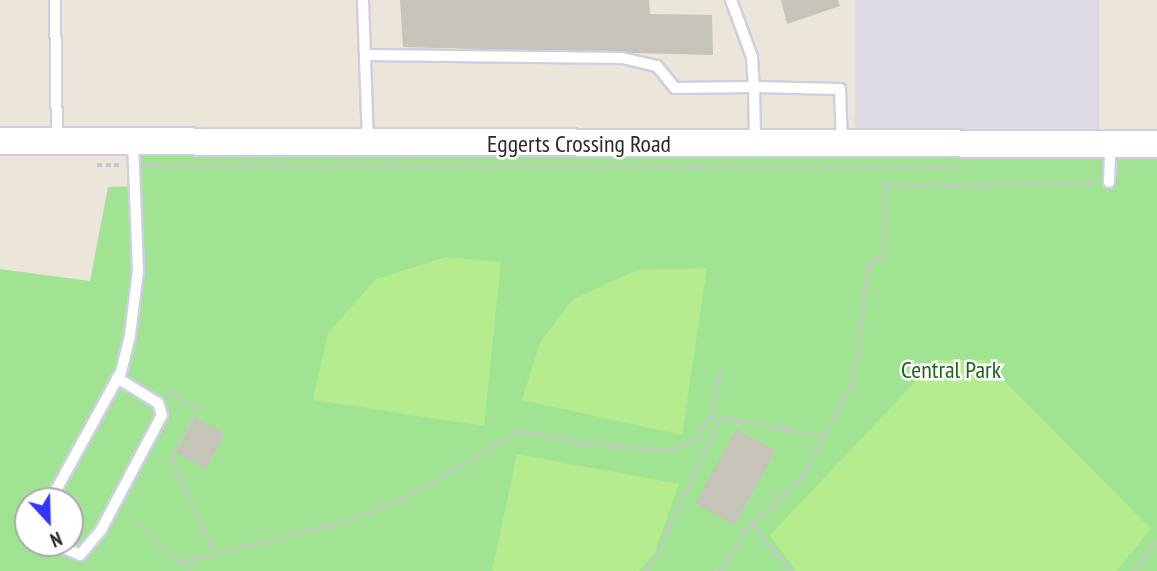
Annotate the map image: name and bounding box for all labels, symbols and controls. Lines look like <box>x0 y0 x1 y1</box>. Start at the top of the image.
street label: Eggerts Crossing Road <box>487 130 671 158</box>
park label: Central Park <box>901 356 1001 384</box>
north arrow <box>14 487 84 557</box>
text: N <box>47 527 65 553</box>

